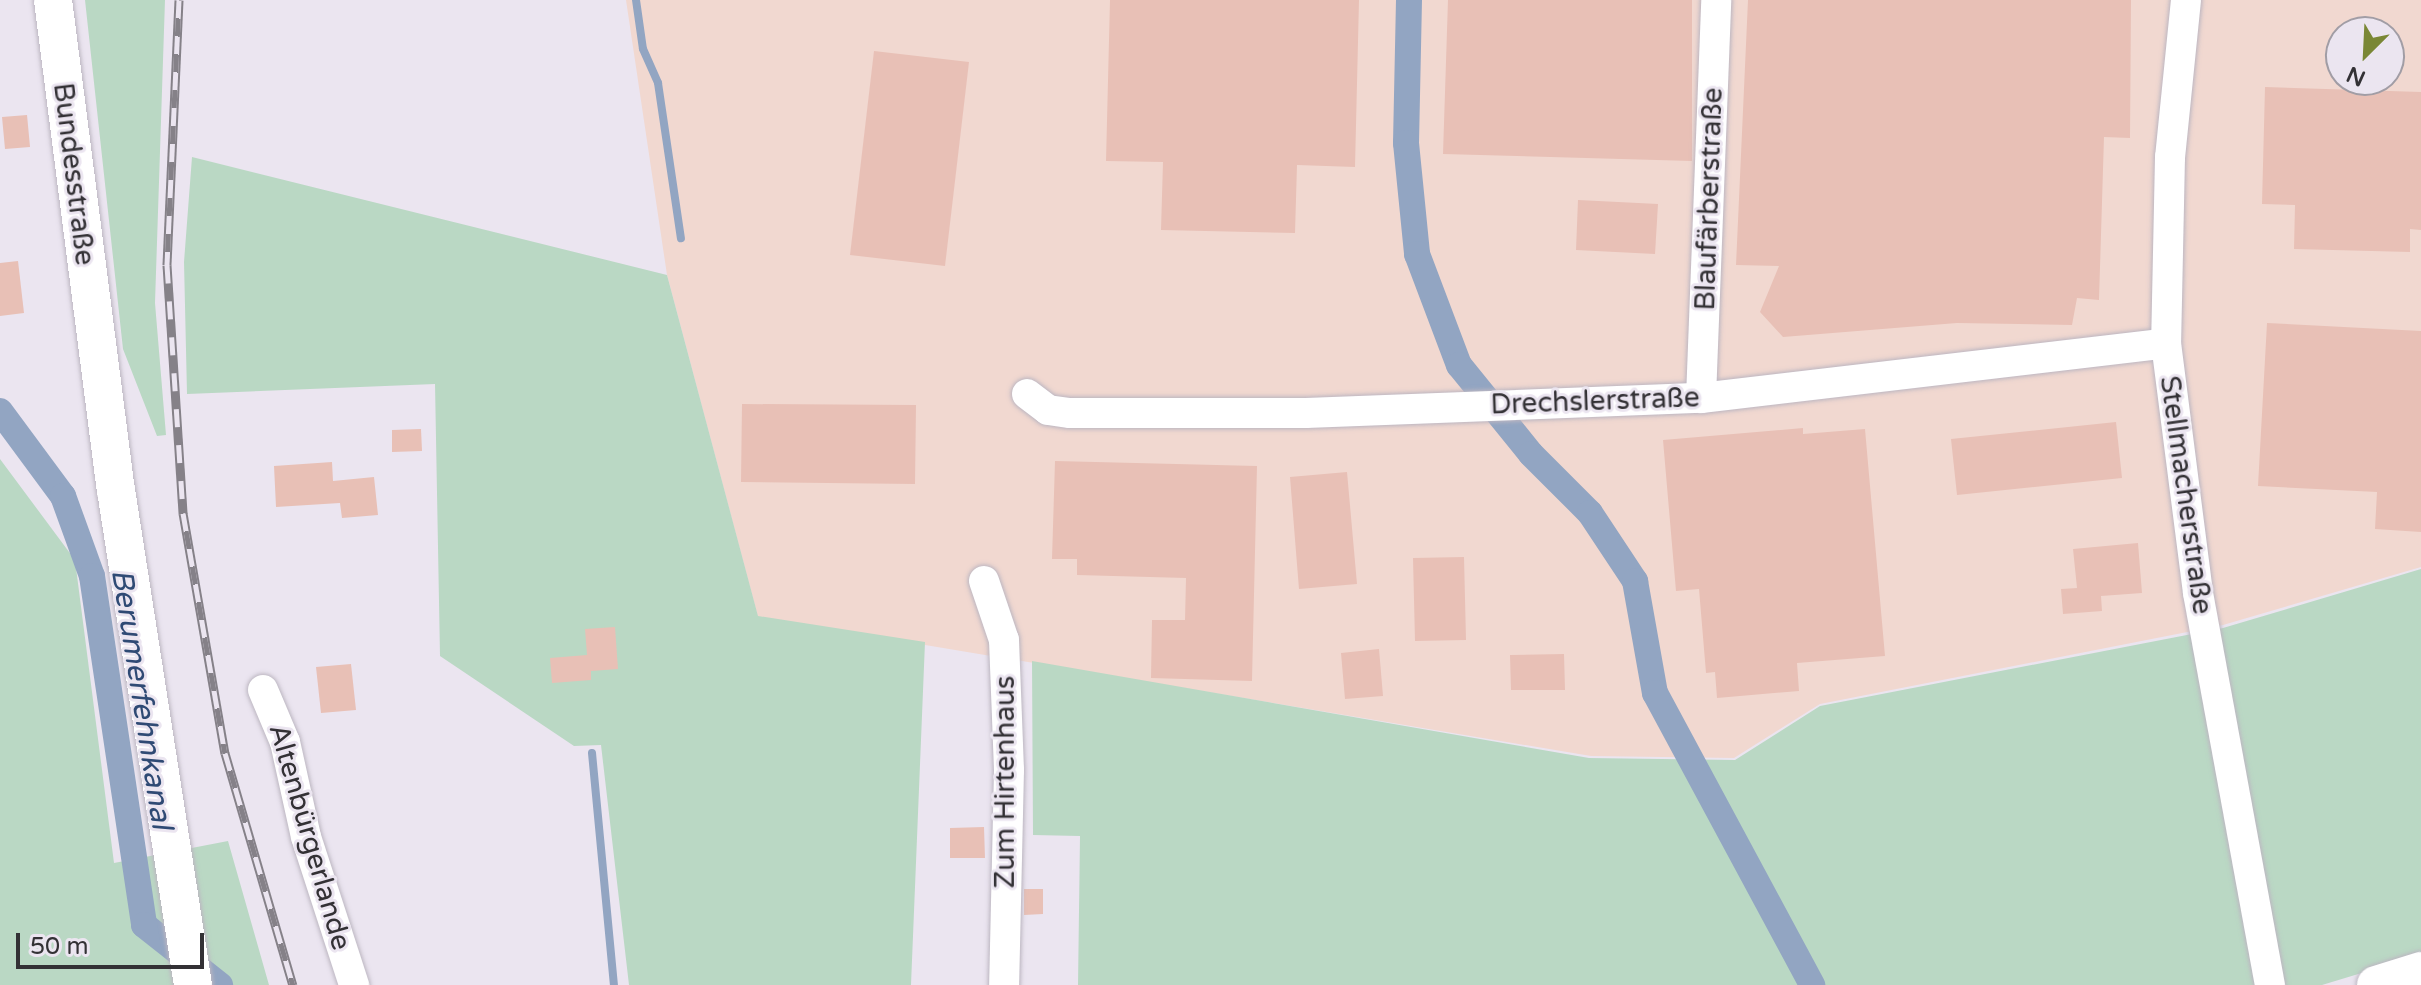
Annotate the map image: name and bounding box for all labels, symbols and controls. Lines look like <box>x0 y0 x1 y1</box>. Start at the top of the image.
north arrow <box>2325 16 2405 96</box>
text: N <box>2343 61 2369 92</box>
street label: Bundesstraße <box>46 81 102 267</box>
street label: Blaufärberstraße <box>1688 87 1730 311</box>
street label: Stellmacherstraße <box>2153 374 2219 616</box>
street label: Drechslerstraße <box>1490 381 1700 421</box>
water label: Berumerfehnkanal <box>103 566 179 832</box>
street label: Zum Hirtenhaus <box>988 675 1022 889</box>
street label: Altenbürgerlande <box>262 720 358 954</box>
scale bar <box>20 917 208 967</box>
text: 50 m <box>30 932 88 961</box>

